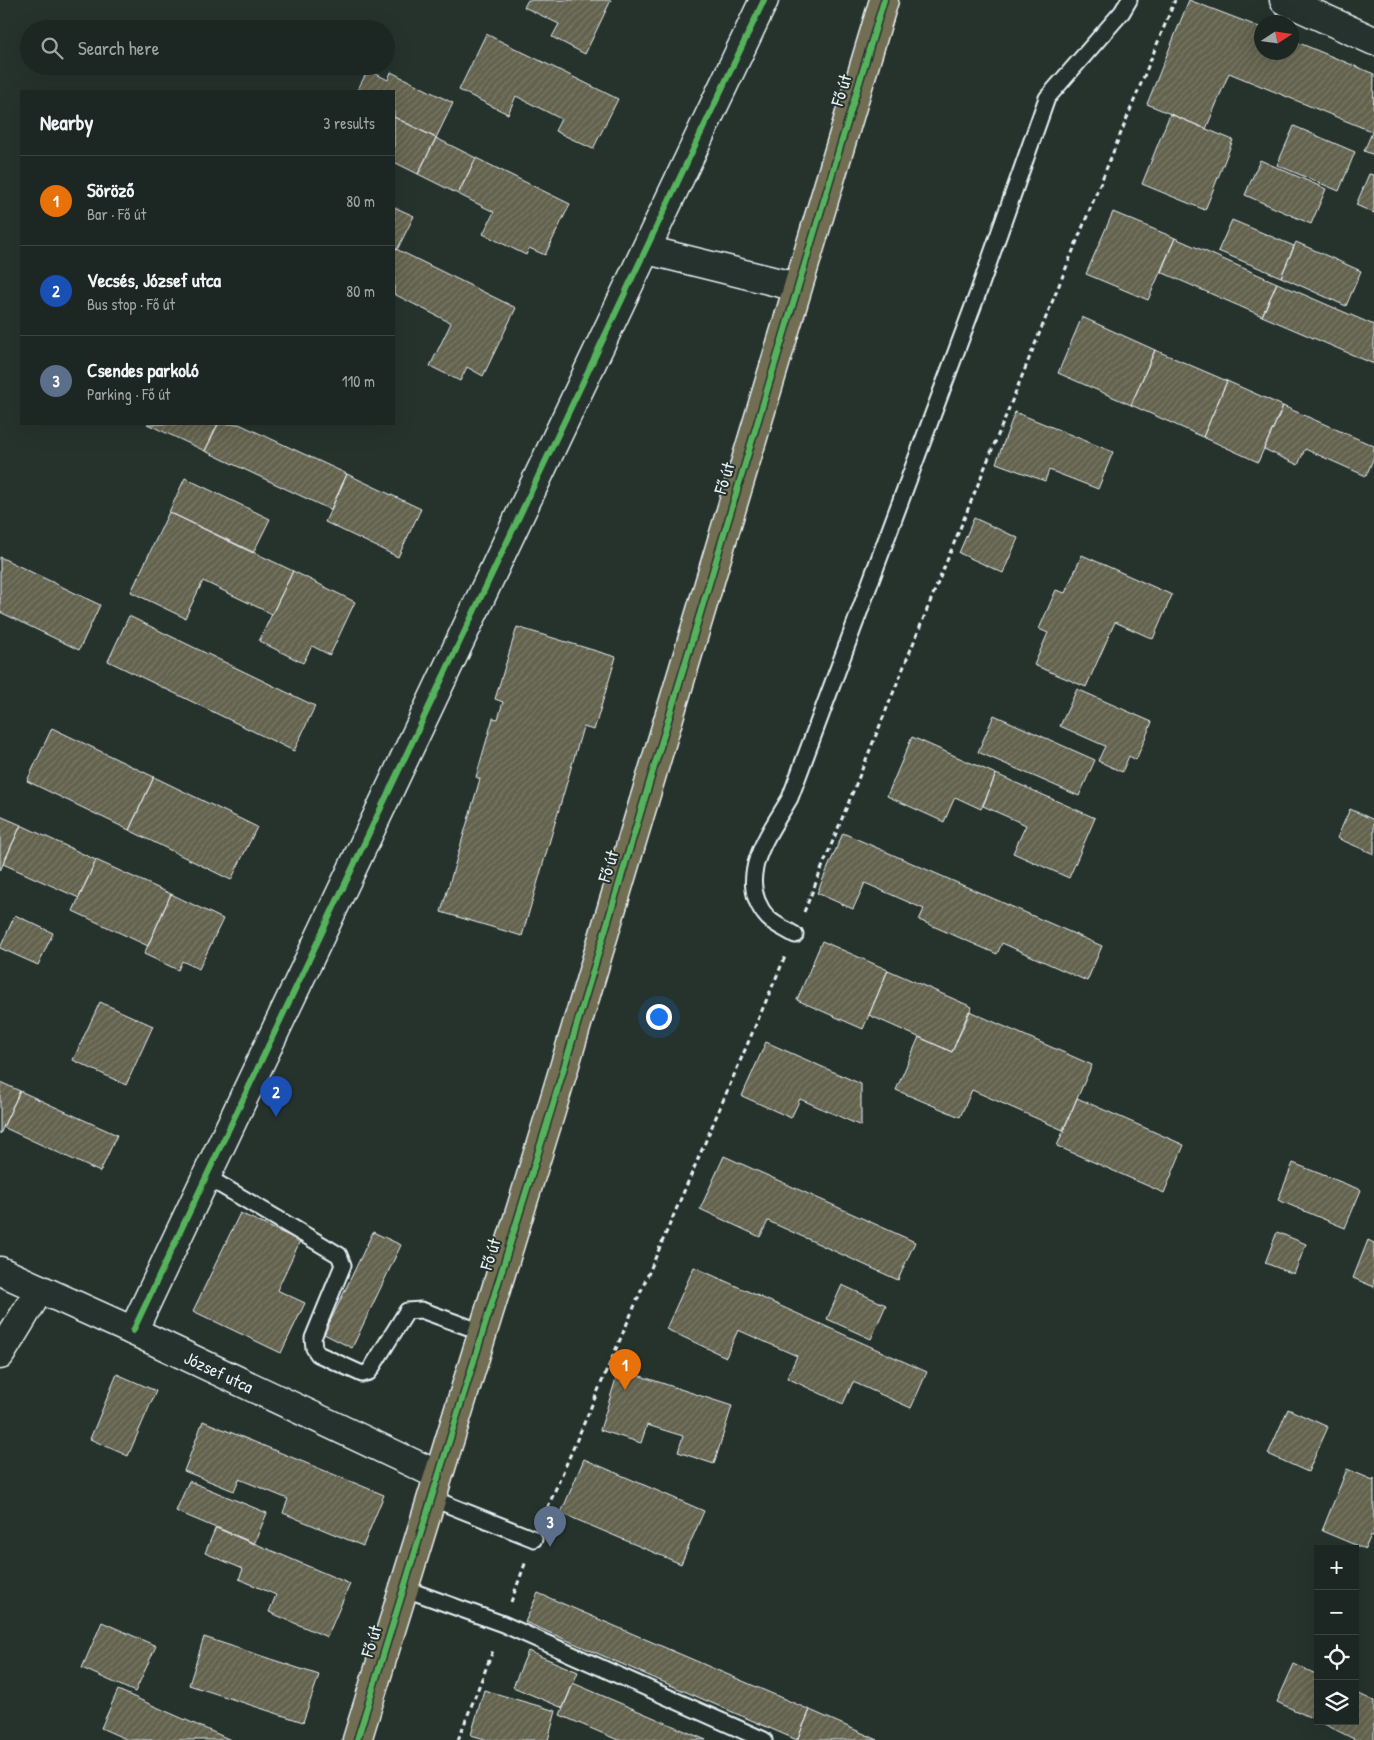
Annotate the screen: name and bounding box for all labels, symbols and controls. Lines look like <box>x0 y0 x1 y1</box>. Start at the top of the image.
north arrow <box>1254 15 1299 60</box>
search box <box>20 20 395 75</box>
icon: search <box>38 34 66 62</box>
text: Search here <box>78 35 159 61</box>
street label: Fő út <box>824 70 858 110</box>
text: Nearby <box>40 108 93 137</box>
text: 3 results <box>323 112 375 134</box>
text: Söröző <box>87 177 134 203</box>
text: 1 <box>53 190 59 212</box>
text: 80 m <box>346 190 375 212</box>
text: Bar · Fő út <box>87 203 146 225</box>
text: Vecsés, József utca <box>87 267 221 293</box>
text: 2 <box>52 280 60 302</box>
text: 80 m <box>346 280 375 302</box>
text: Bus stop · Fő út <box>87 293 175 315</box>
text: Csendes parkoló <box>87 357 199 383</box>
text: 3 <box>52 370 60 392</box>
text: 110 m <box>342 370 375 392</box>
text: Parking · Fő út <box>87 383 170 405</box>
street label: Fő út <box>707 458 741 498</box>
street label: Fő út <box>591 846 625 886</box>
your location <box>646 1004 672 1030</box>
pin: 2 <box>260 1076 292 1117</box>
street label: Fő út <box>473 1234 507 1274</box>
street label: József utca <box>180 1345 258 1399</box>
pin: 1 <box>609 1349 641 1390</box>
pin: 3 <box>534 1506 566 1547</box>
map controls <box>1314 1545 1359 1725</box>
button: + <box>1314 1545 1359 1590</box>
button: − <box>1314 1590 1359 1635</box>
street label: Fő út <box>354 1621 388 1661</box>
button: locate <box>1314 1635 1359 1680</box>
button: layers <box>1314 1680 1359 1725</box>

